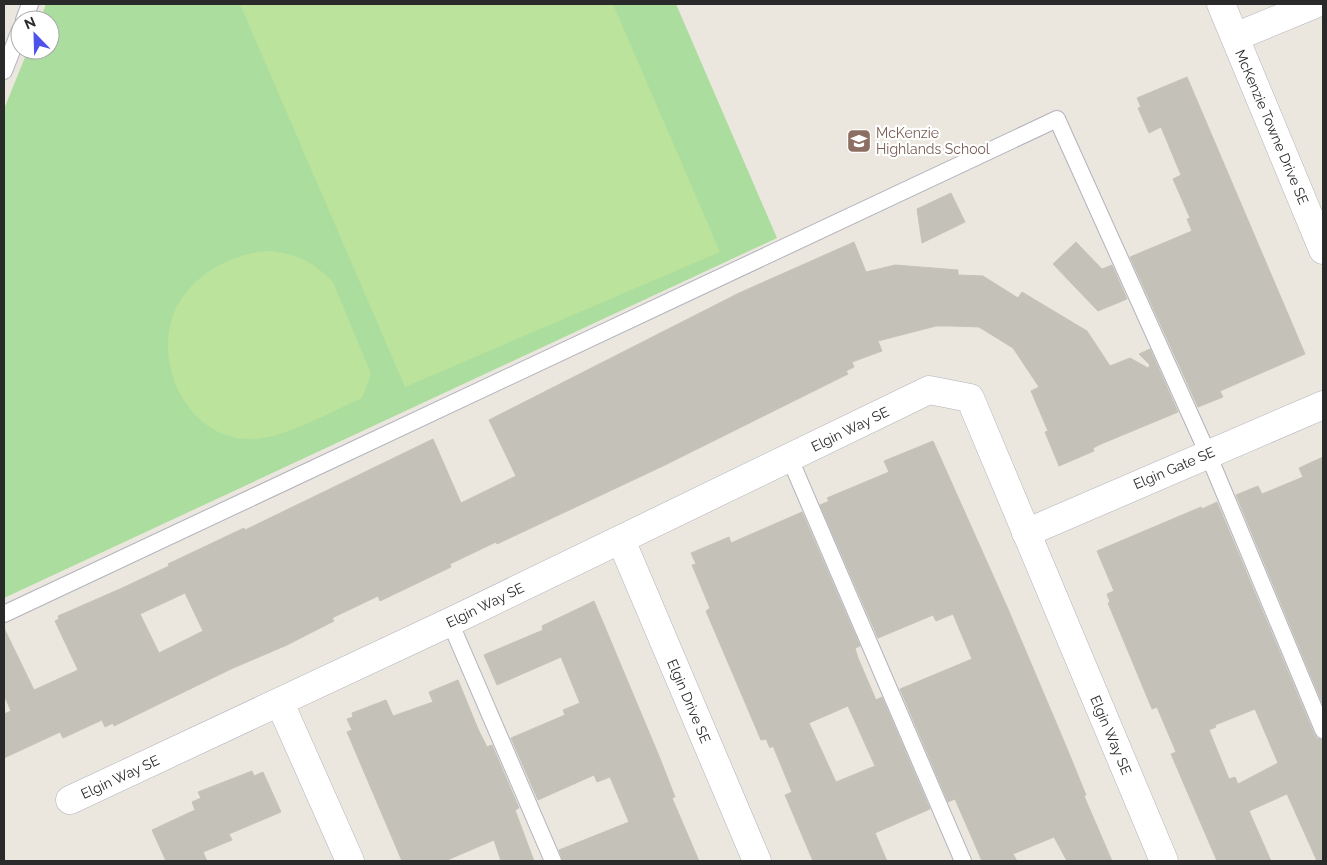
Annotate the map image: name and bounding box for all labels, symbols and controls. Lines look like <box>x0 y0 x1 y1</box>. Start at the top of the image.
north arrow <box>10 10 60 60</box>
text: N <box>22 14 38 32</box>
street label: McKenzie Towne Drive SE <box>1232 47 1312 207</box>
place label: McKenzie Highlands School <box>876 125 990 157</box>
school or university icon: McKenzie Highlands School <box>846 128 872 154</box>
street label: Elgin Way SE <box>809 403 891 455</box>
street label: Elgin Gate SE <box>1131 444 1217 492</box>
street label: Elgin Way SE <box>444 579 526 631</box>
street label: Elgin Drive SE <box>664 657 714 745</box>
street label: Elgin Way SE <box>1087 693 1135 777</box>
street label: Elgin Way SE <box>78 752 162 802</box>

